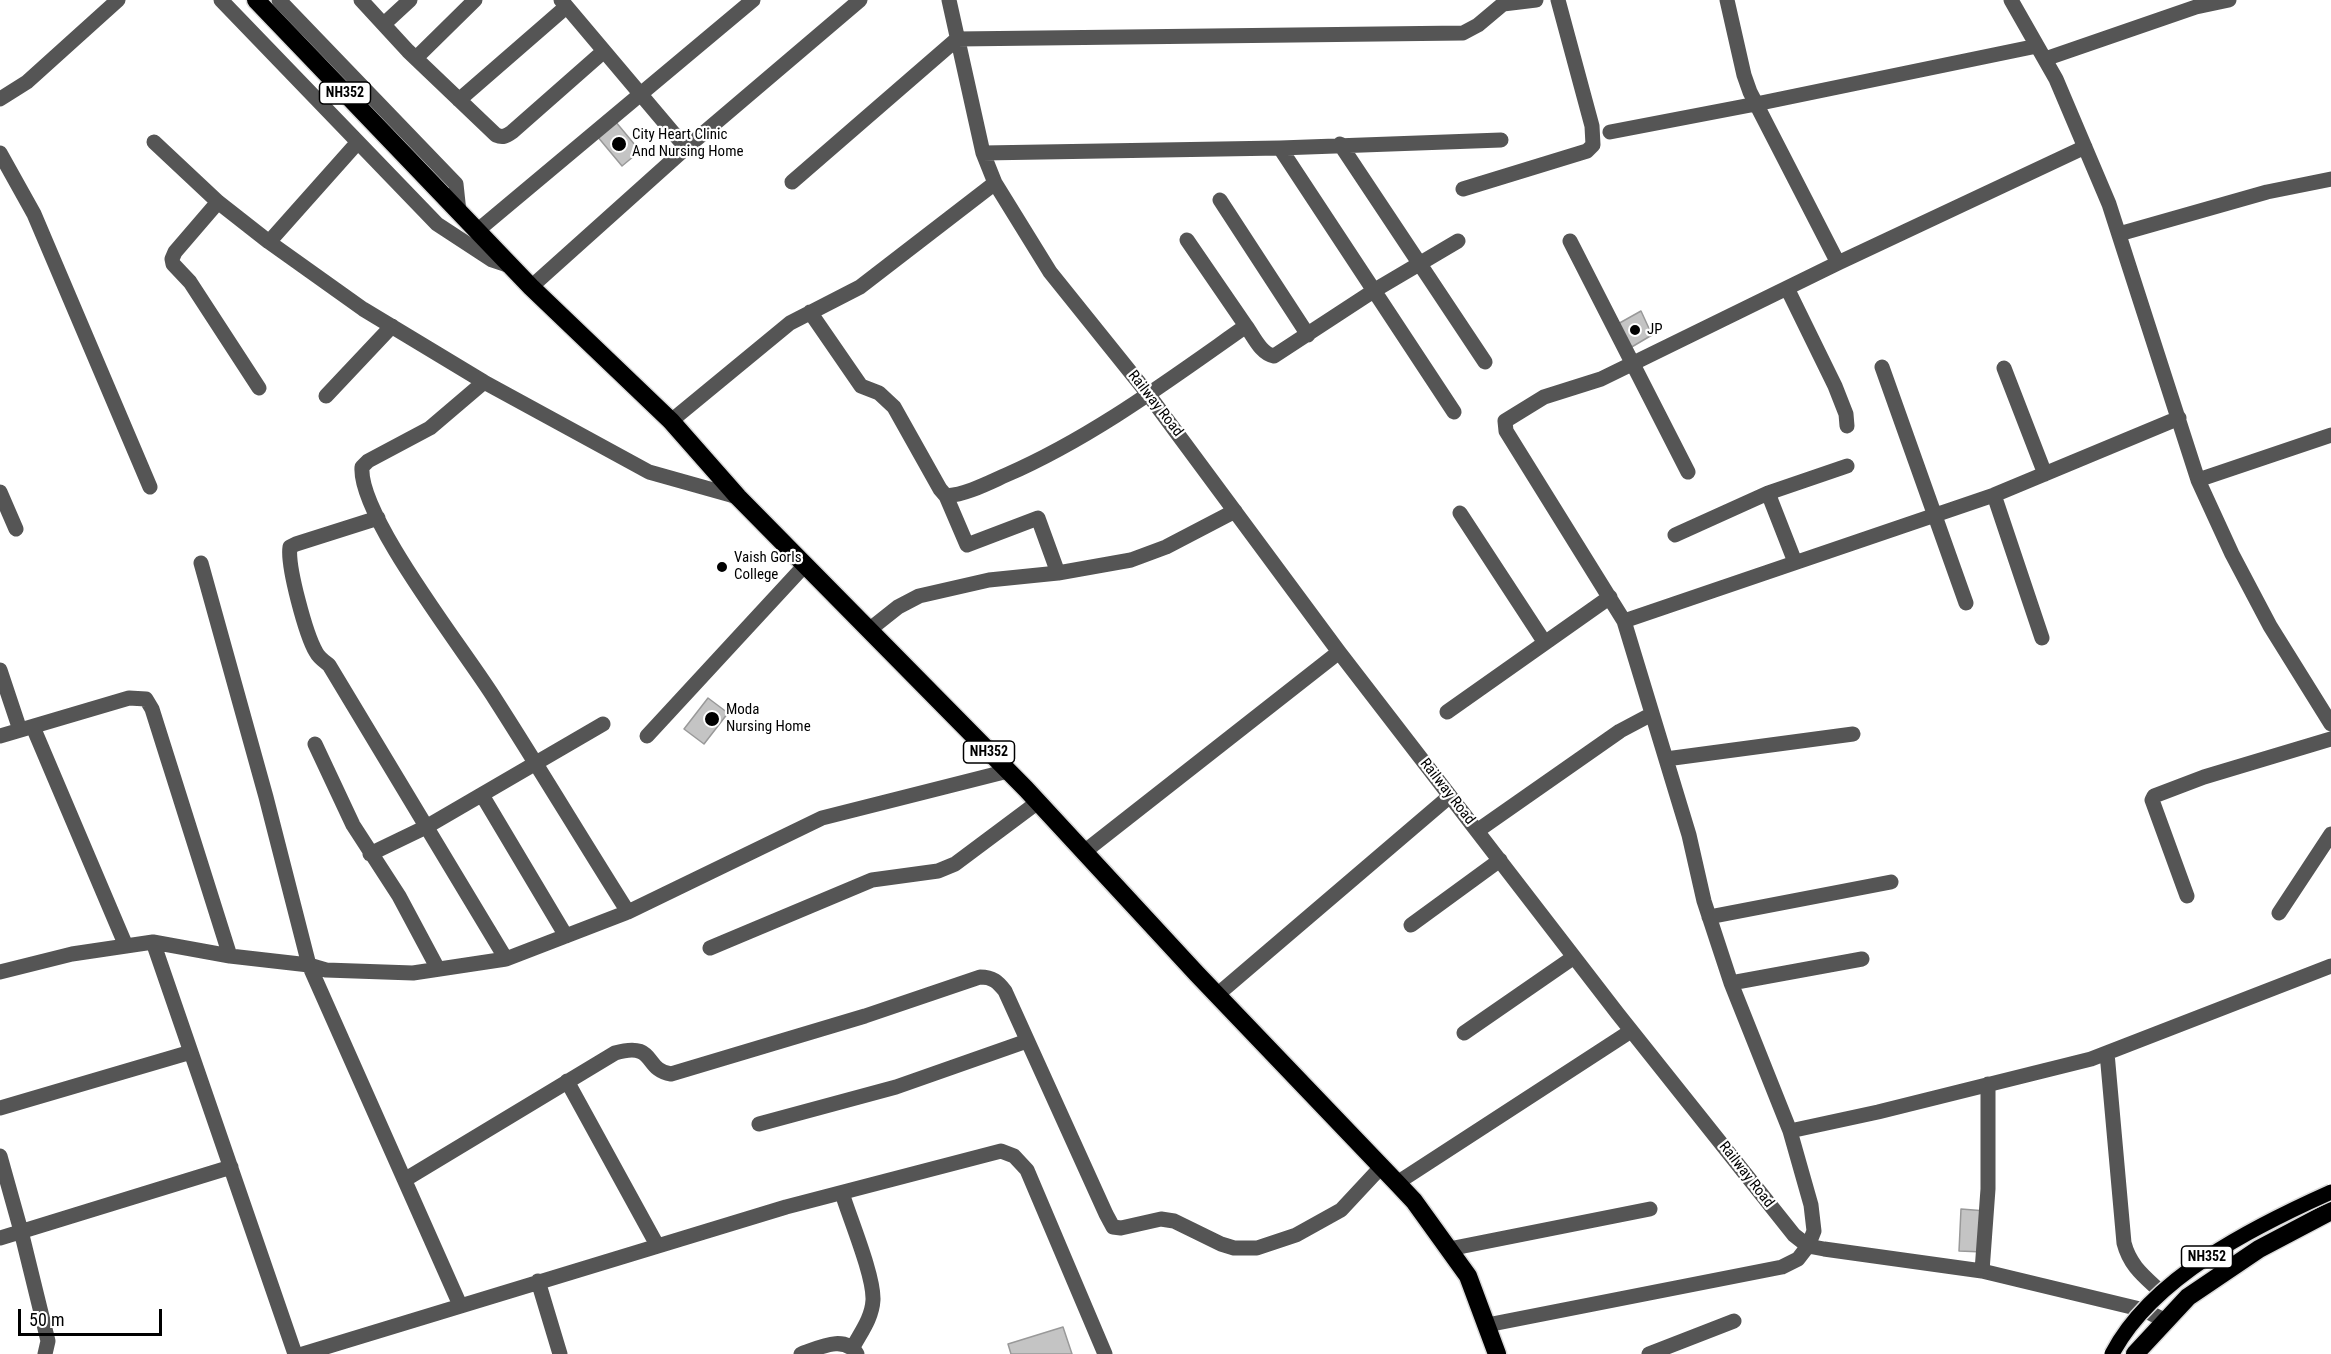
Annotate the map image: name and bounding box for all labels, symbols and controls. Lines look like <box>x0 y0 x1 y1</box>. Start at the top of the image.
road number: NH352 <box>320 82 370 104</box>
place label: City Heart Clinic And Nursing Home <box>632 126 743 161</box>
marker: City Heart Clinic And Nursing Home <box>610 135 628 153</box>
place label: JP <box>1647 321 1663 339</box>
marker: JP <box>1628 323 1642 337</box>
street label: Railway Road <box>1124 367 1186 441</box>
place label: Vaish Gorls College <box>734 549 801 584</box>
marker: Vaish Gorls College <box>715 560 729 574</box>
place label: Moda Nursing Home <box>726 701 811 736</box>
marker: Moda Nursing Home <box>703 710 721 728</box>
road number: NH352 <box>964 741 1014 763</box>
street label: Railway Road <box>1416 755 1478 829</box>
street label: Railway Road <box>1715 1138 1777 1212</box>
road number: NH352 <box>2182 1246 2232 1268</box>
scale bar <box>21 1297 165 1335</box>
text: 50 m <box>29 1309 64 1330</box>

